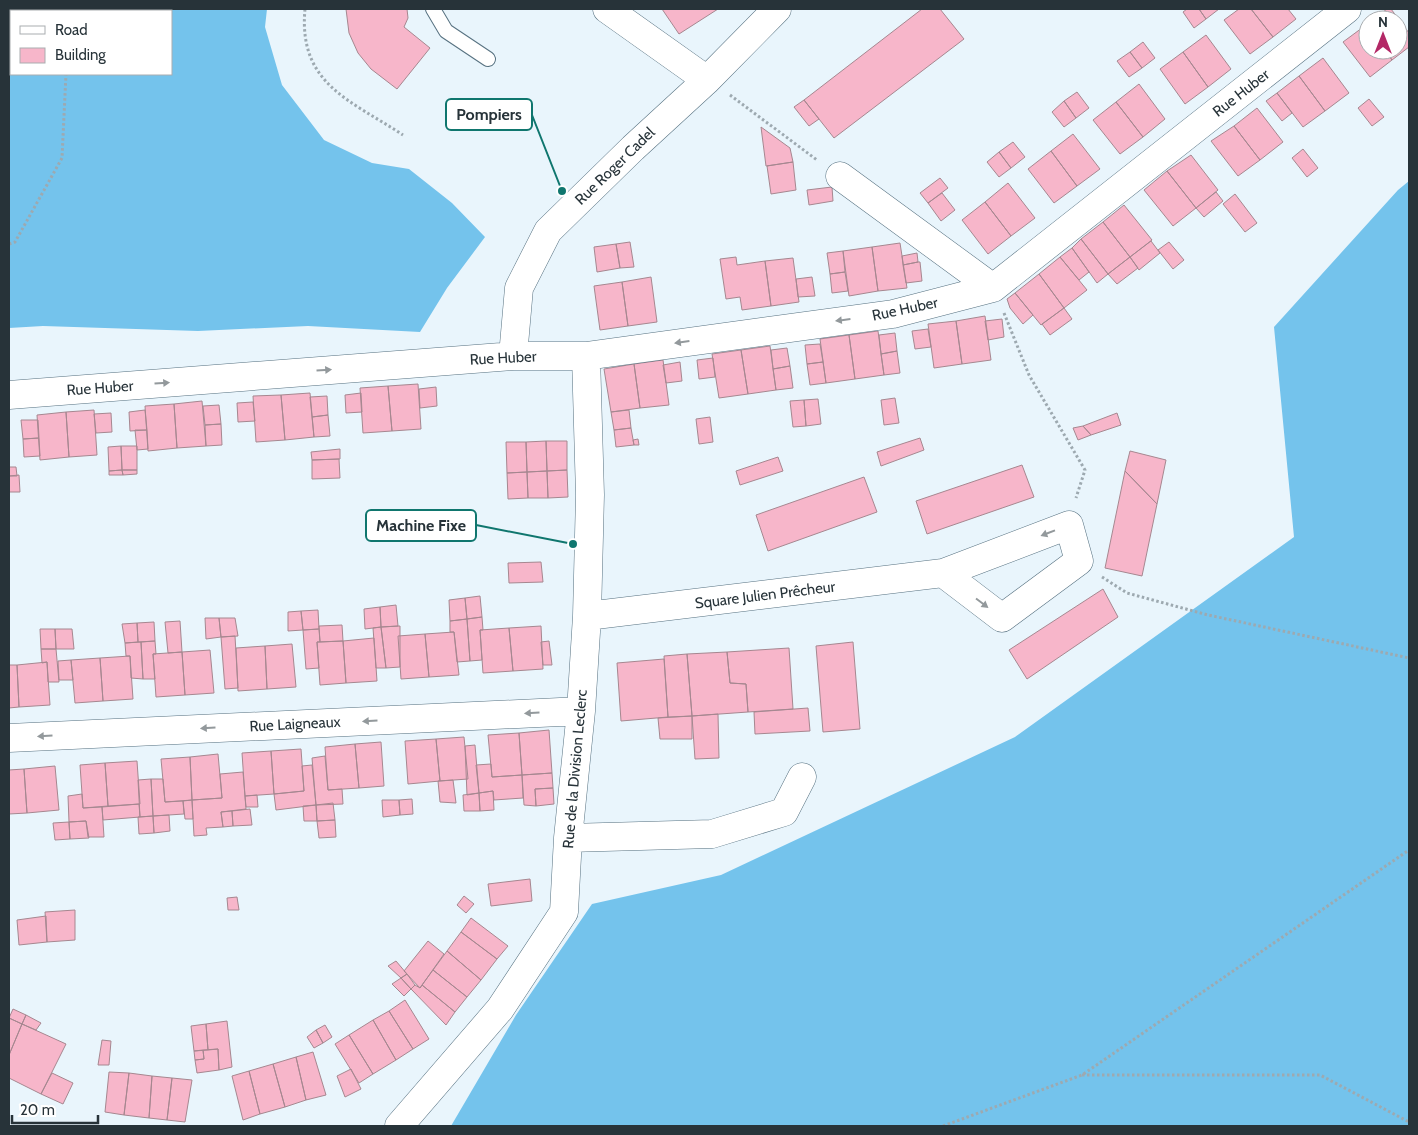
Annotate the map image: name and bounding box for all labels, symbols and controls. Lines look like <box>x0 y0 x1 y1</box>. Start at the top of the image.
legend <box>10 10 172 75</box>
north arrow <box>1358 10 1408 60</box>
text: N <box>1378 13 1388 31</box>
text: Road <box>55 21 88 39</box>
text: Building <box>55 46 106 64</box>
street label: Rue Huber <box>1209 65 1273 121</box>
callout: Pompiers <box>446 99 532 130</box>
text: Pompiers <box>456 105 522 124</box>
street label: Rue Roger Cadel <box>571 123 659 209</box>
street label: Rue Huber <box>870 293 940 325</box>
one-way arrow <box>835 316 851 324</box>
one-way arrow <box>674 338 690 346</box>
street label: Rue Huber <box>469 347 537 369</box>
one-way arrow <box>316 366 332 374</box>
street label: Rue Huber <box>66 377 134 399</box>
one-way arrow <box>154 379 170 387</box>
callout: Machine Fixe <box>366 510 476 541</box>
text: Machine Fixe <box>376 516 466 535</box>
one-way arrow <box>1041 530 1056 537</box>
street label: Square Julien Prêcheur <box>694 577 837 613</box>
one-way arrow <box>975 598 989 608</box>
street label: Rue de la Division Leclerc <box>559 689 591 849</box>
one-way arrow <box>524 709 540 717</box>
street label: Rue Laigneaux <box>249 713 341 735</box>
one-way arrow <box>362 717 378 725</box>
one-way arrow <box>199 725 215 733</box>
one-way arrow <box>37 733 53 741</box>
scale bar <box>12 1092 99 1124</box>
text: 20 m <box>20 1101 55 1119</box>

